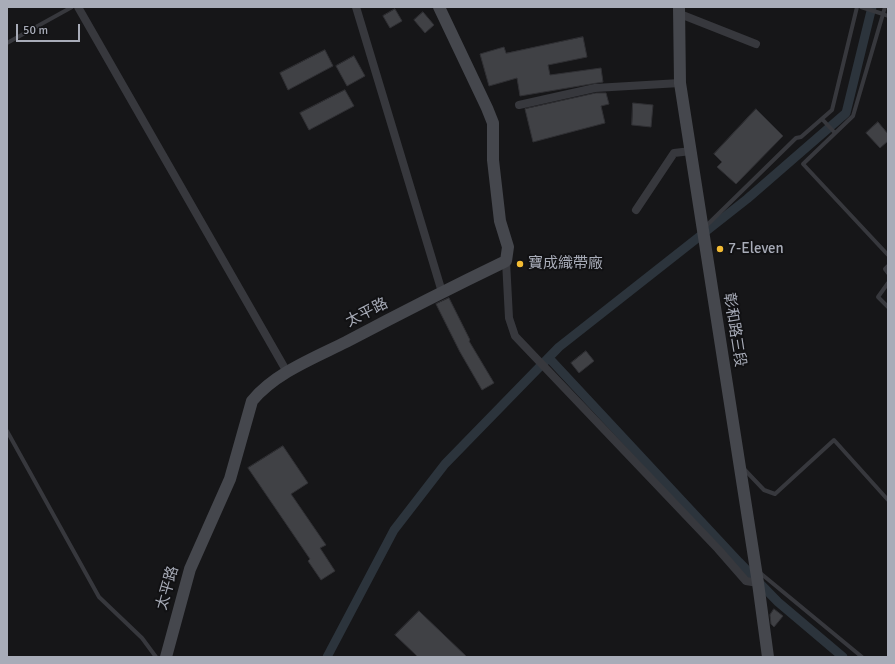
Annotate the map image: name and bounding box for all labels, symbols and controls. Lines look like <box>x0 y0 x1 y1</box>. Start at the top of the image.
scale bar <box>18 16 82 42</box>
text: 50 m <box>23 23 48 38</box>
place label: 7-Eleven <box>728 240 784 258</box>
marker: 7-Eleven <box>715 244 725 254</box>
place label: 寶成織帶廠 <box>528 255 603 273</box>
marker: 寶成織帶廠 <box>515 259 525 269</box>
street label: 彰和路三段 <box>719 292 749 368</box>
street label: 太平路 <box>343 295 391 331</box>
street label: 太平路 <box>153 564 183 612</box>

